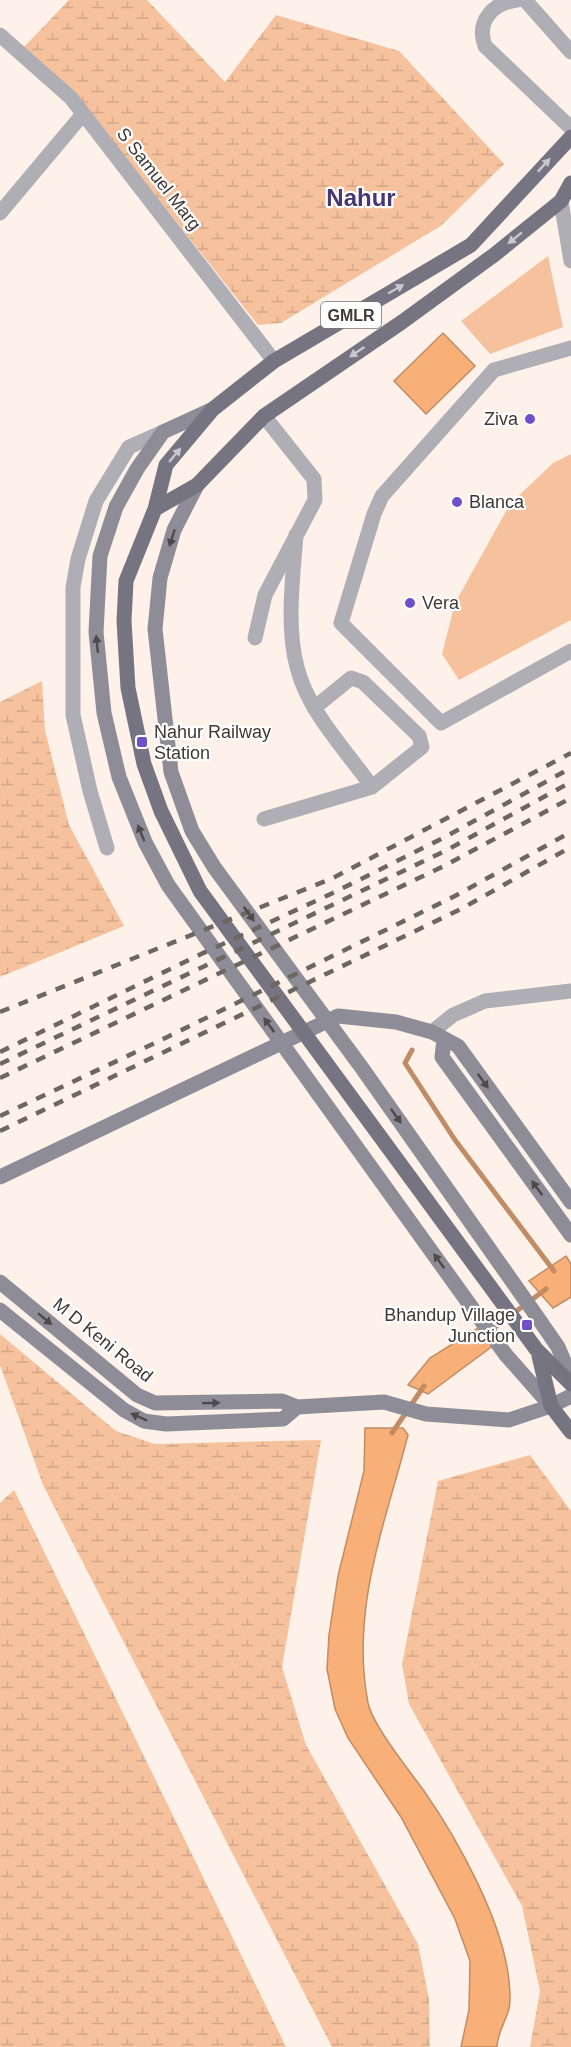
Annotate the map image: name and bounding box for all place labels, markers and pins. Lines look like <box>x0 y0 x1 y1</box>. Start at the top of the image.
place label: Ziva <box>484 409 519 429</box>
marker: Ziva <box>523 412 537 426</box>
place label: Blanca <box>469 492 525 512</box>
marker: Blanca <box>450 495 464 509</box>
place label: Vera <box>422 593 460 613</box>
marker: Vera <box>403 596 417 610</box>
place label: Nahur Railway Station <box>154 722 271 763</box>
marker: Nahur Railway Station <box>135 735 149 749</box>
place label: Bhandup Village Junction <box>384 1305 515 1346</box>
marker: Bhandup Village Junction <box>520 1318 534 1332</box>

